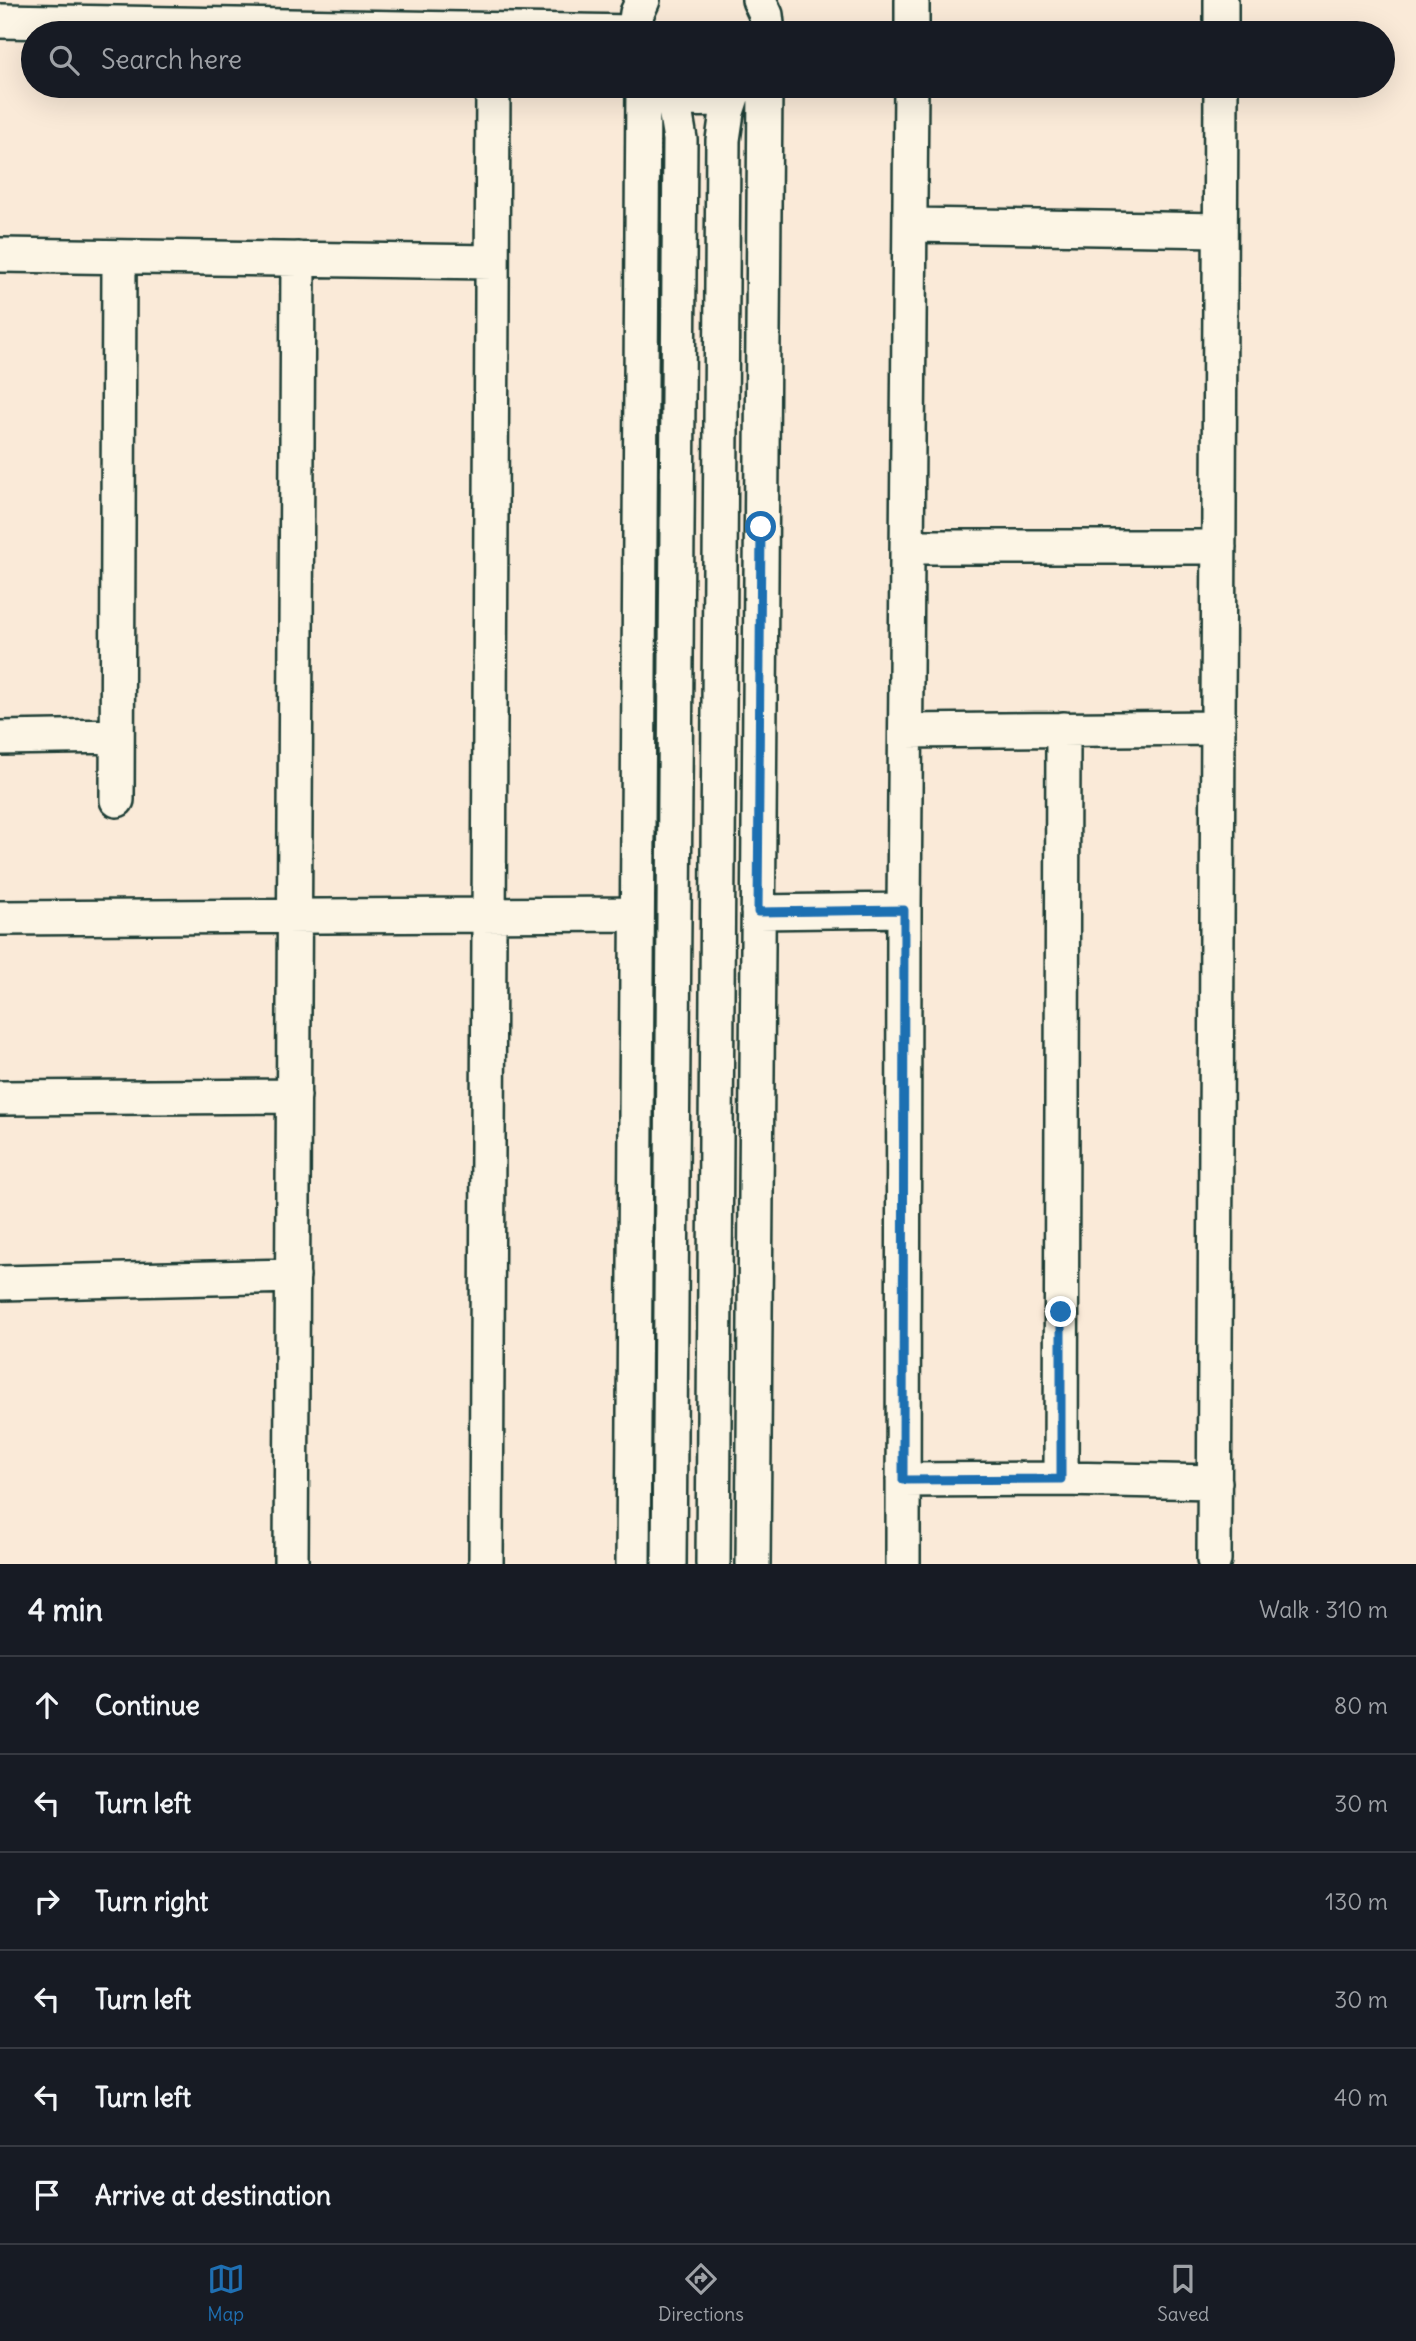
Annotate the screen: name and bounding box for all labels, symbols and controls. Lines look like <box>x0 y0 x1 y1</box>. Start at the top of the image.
search box <box>21 21 1395 98</box>
icon: search <box>45 41 83 79</box>
text: Search here <box>101 43 242 76</box>
route start <box>745 511 776 542</box>
route end <box>1045 1296 1076 1327</box>
text: 4 min <box>28 1591 103 1629</box>
text: Walk · 310 m <box>1259 1595 1388 1624</box>
icon: ahead <box>28 1686 66 1724</box>
text: Continue <box>95 1689 200 1722</box>
text: 80 m <box>1334 1691 1388 1720</box>
icon: left <box>28 1784 66 1822</box>
text: Turn left <box>95 1787 191 1820</box>
text: 30 m <box>1334 1789 1388 1818</box>
icon: right <box>28 1882 66 1920</box>
text: Turn right <box>95 1885 208 1918</box>
text: 130 m <box>1325 1887 1388 1916</box>
icon: left <box>28 1980 66 2018</box>
text: Turn left <box>95 1983 191 2016</box>
text: 30 m <box>1334 1985 1388 2014</box>
icon: left <box>28 2078 66 2116</box>
text: Turn left <box>95 2081 191 2114</box>
text: 40 m <box>1334 2083 1388 2112</box>
icon: arrive <box>28 2176 66 2214</box>
text: Arrive at destination <box>95 2179 331 2212</box>
tab: Map <box>207 2260 245 2326</box>
tab: Directions <box>658 2260 744 2326</box>
tab: Saved <box>1157 2260 1209 2326</box>

